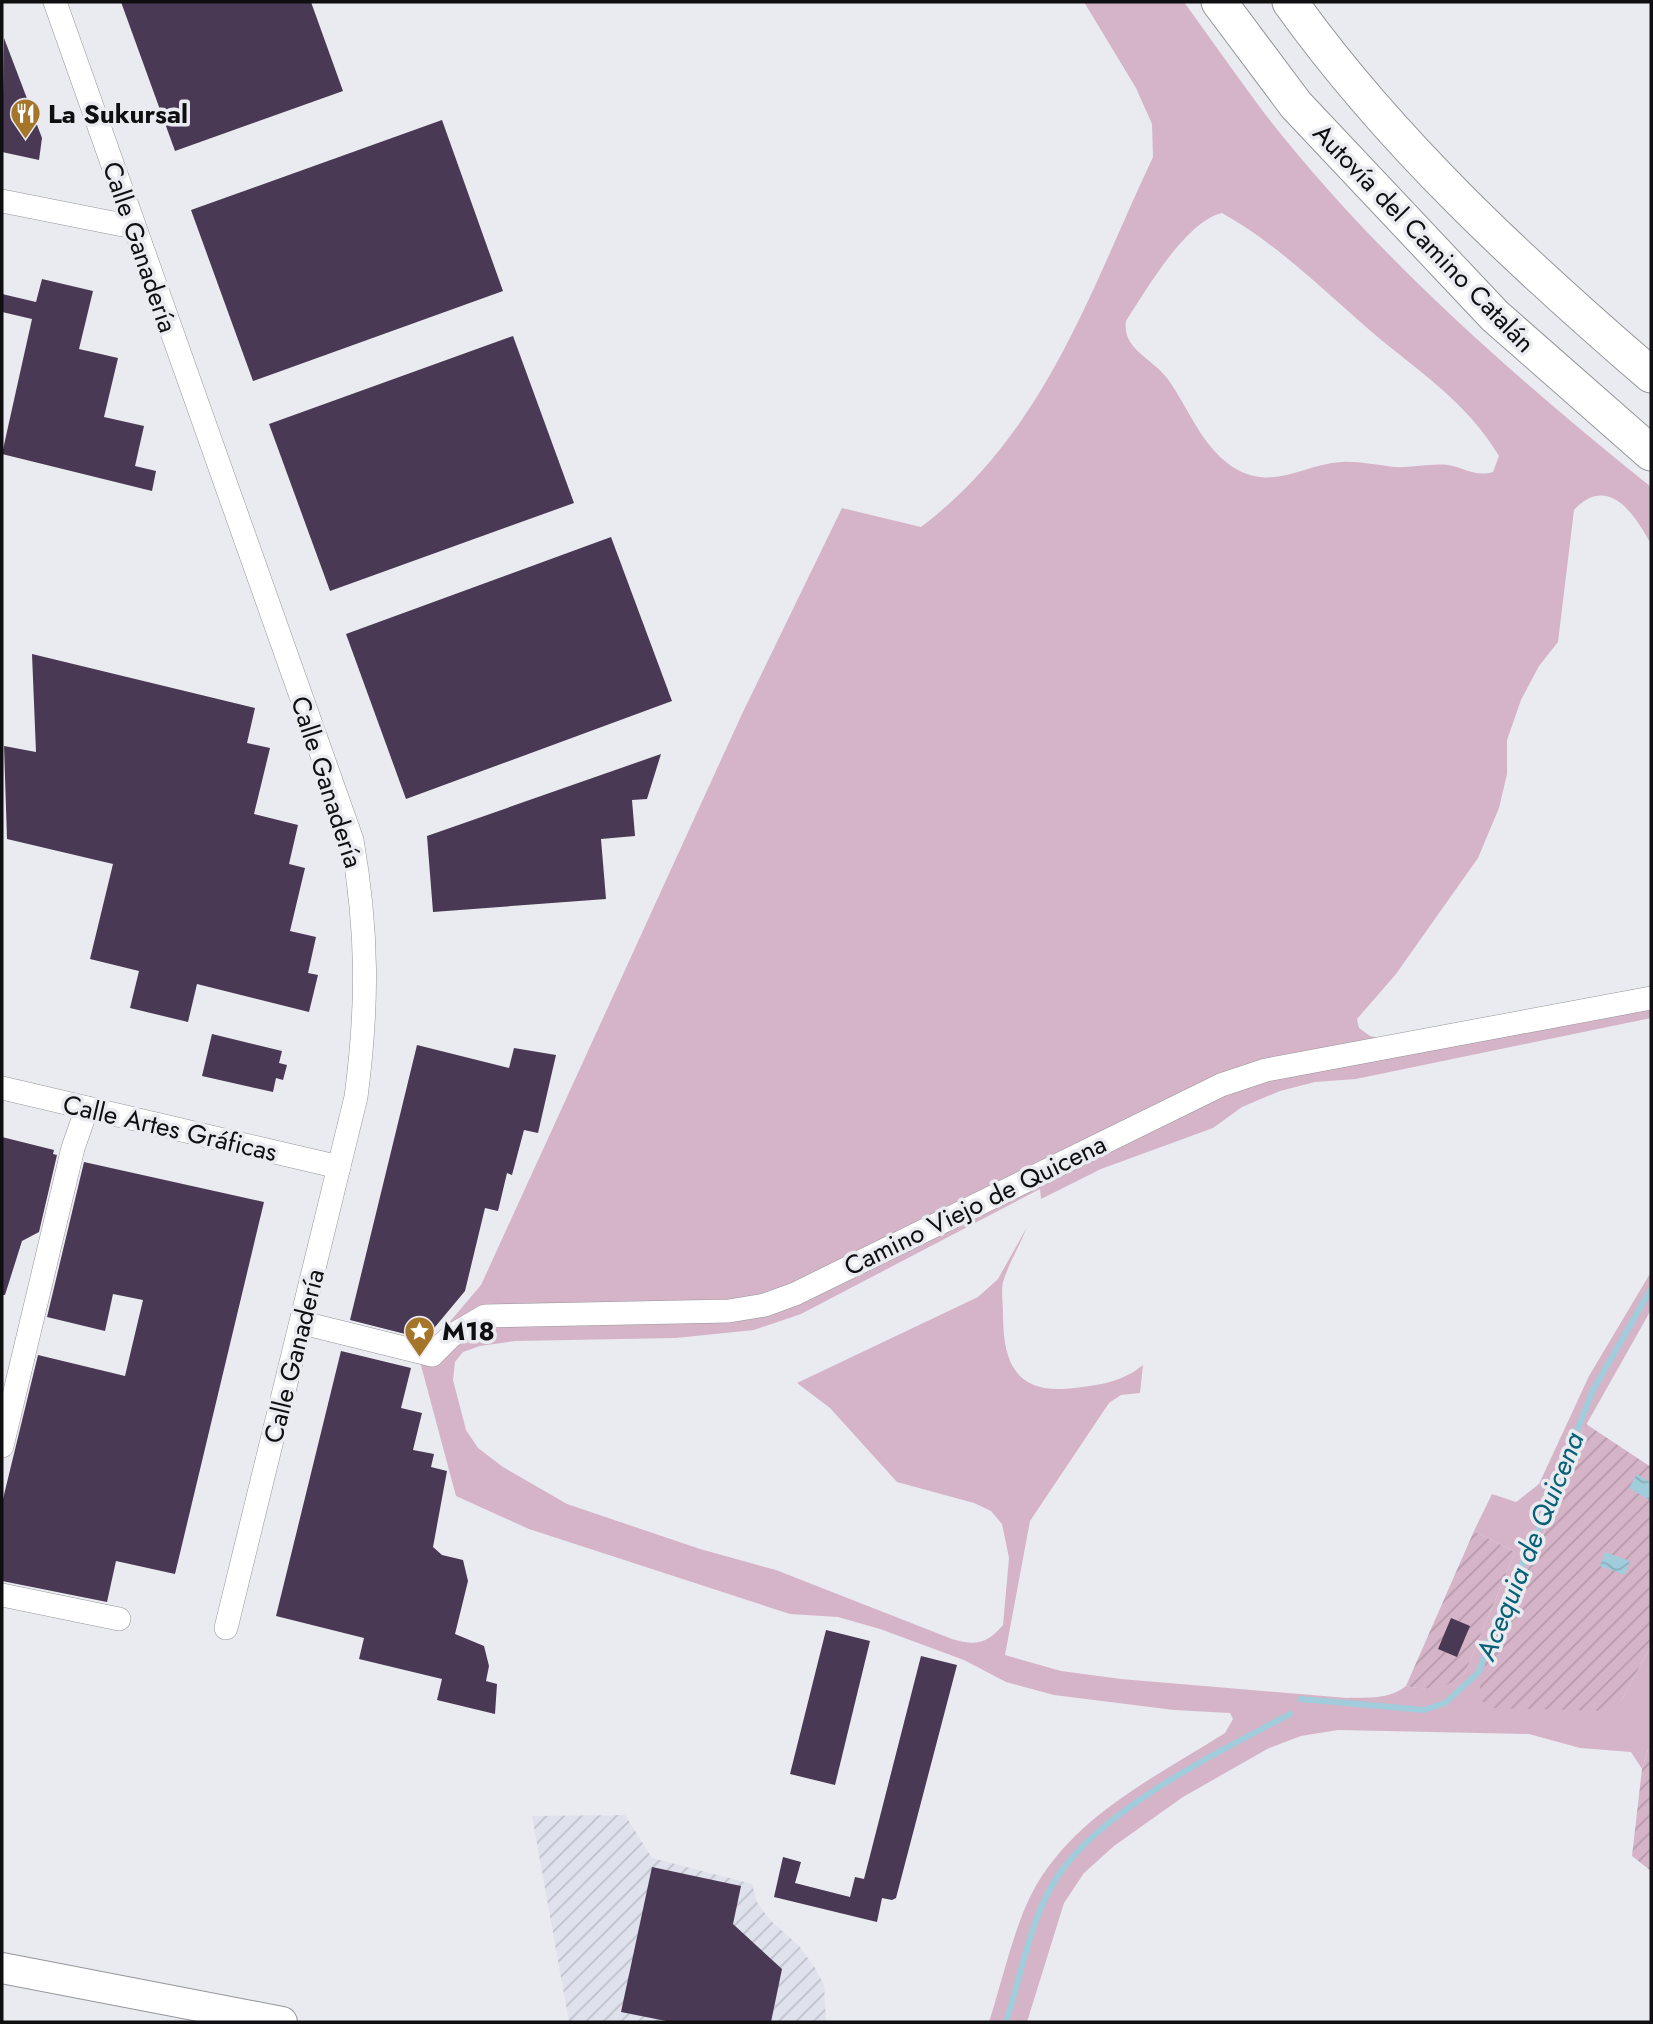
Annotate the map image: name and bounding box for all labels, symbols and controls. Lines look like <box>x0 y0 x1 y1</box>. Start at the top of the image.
place label: La Sukursal <box>48 95 188 133</box>
restaurant icon: La Sukursal <box>8 97 42 141</box>
street label: Autovía del Camino Catalán <box>1304 115 1544 361</box>
street label: Calle Ganadería <box>93 156 187 338</box>
street label: Calle Ganadería <box>281 691 373 873</box>
street label: Calle Artes Gráficas <box>59 1085 281 1171</box>
street label: Camino Viejo de Quicena <box>837 1125 1113 1285</box>
street label: Calle Ganadería <box>254 1265 334 1447</box>
place label: M18 <box>442 1312 495 1350</box>
place icon: M18 <box>402 1314 436 1358</box>
water label: Acequia de Quicena <box>1465 1425 1595 1667</box>

